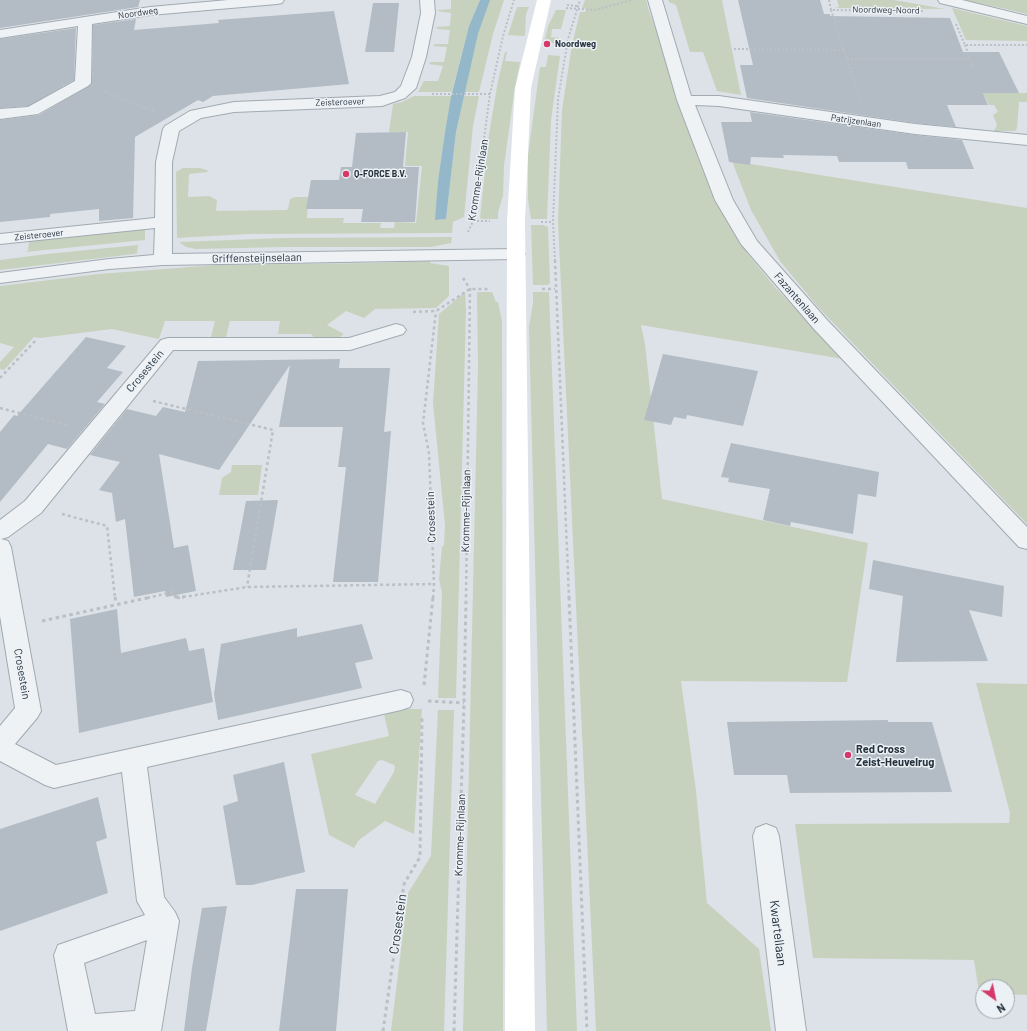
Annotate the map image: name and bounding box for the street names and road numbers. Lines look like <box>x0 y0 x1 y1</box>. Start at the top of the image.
street label: Noordweg-Noord <box>852 4 920 16</box>
street label: Noordweg <box>117 5 159 21</box>
street label: Zeisteroever <box>315 96 365 108</box>
street label: Patrijzenlaan <box>830 112 882 130</box>
street label: Kromme-Rijnlaan <box>465 138 491 222</box>
street label: Zeisteroever <box>14 227 64 243</box>
street label: Griffensteijnselaan <box>212 251 302 265</box>
street label: Fazantenlaan <box>771 270 823 326</box>
street label: Crosestein <box>123 347 167 395</box>
street label: Kromme-Rijnlaan <box>459 469 473 553</box>
street label: Crosestein <box>424 491 438 543</box>
street label: Crosestein <box>11 648 33 700</box>
street label: Kromme-Rijnlaan <box>452 793 468 877</box>
street label: Crosestein <box>386 893 410 955</box>
street label: Kwartellaan <box>766 899 790 967</box>

